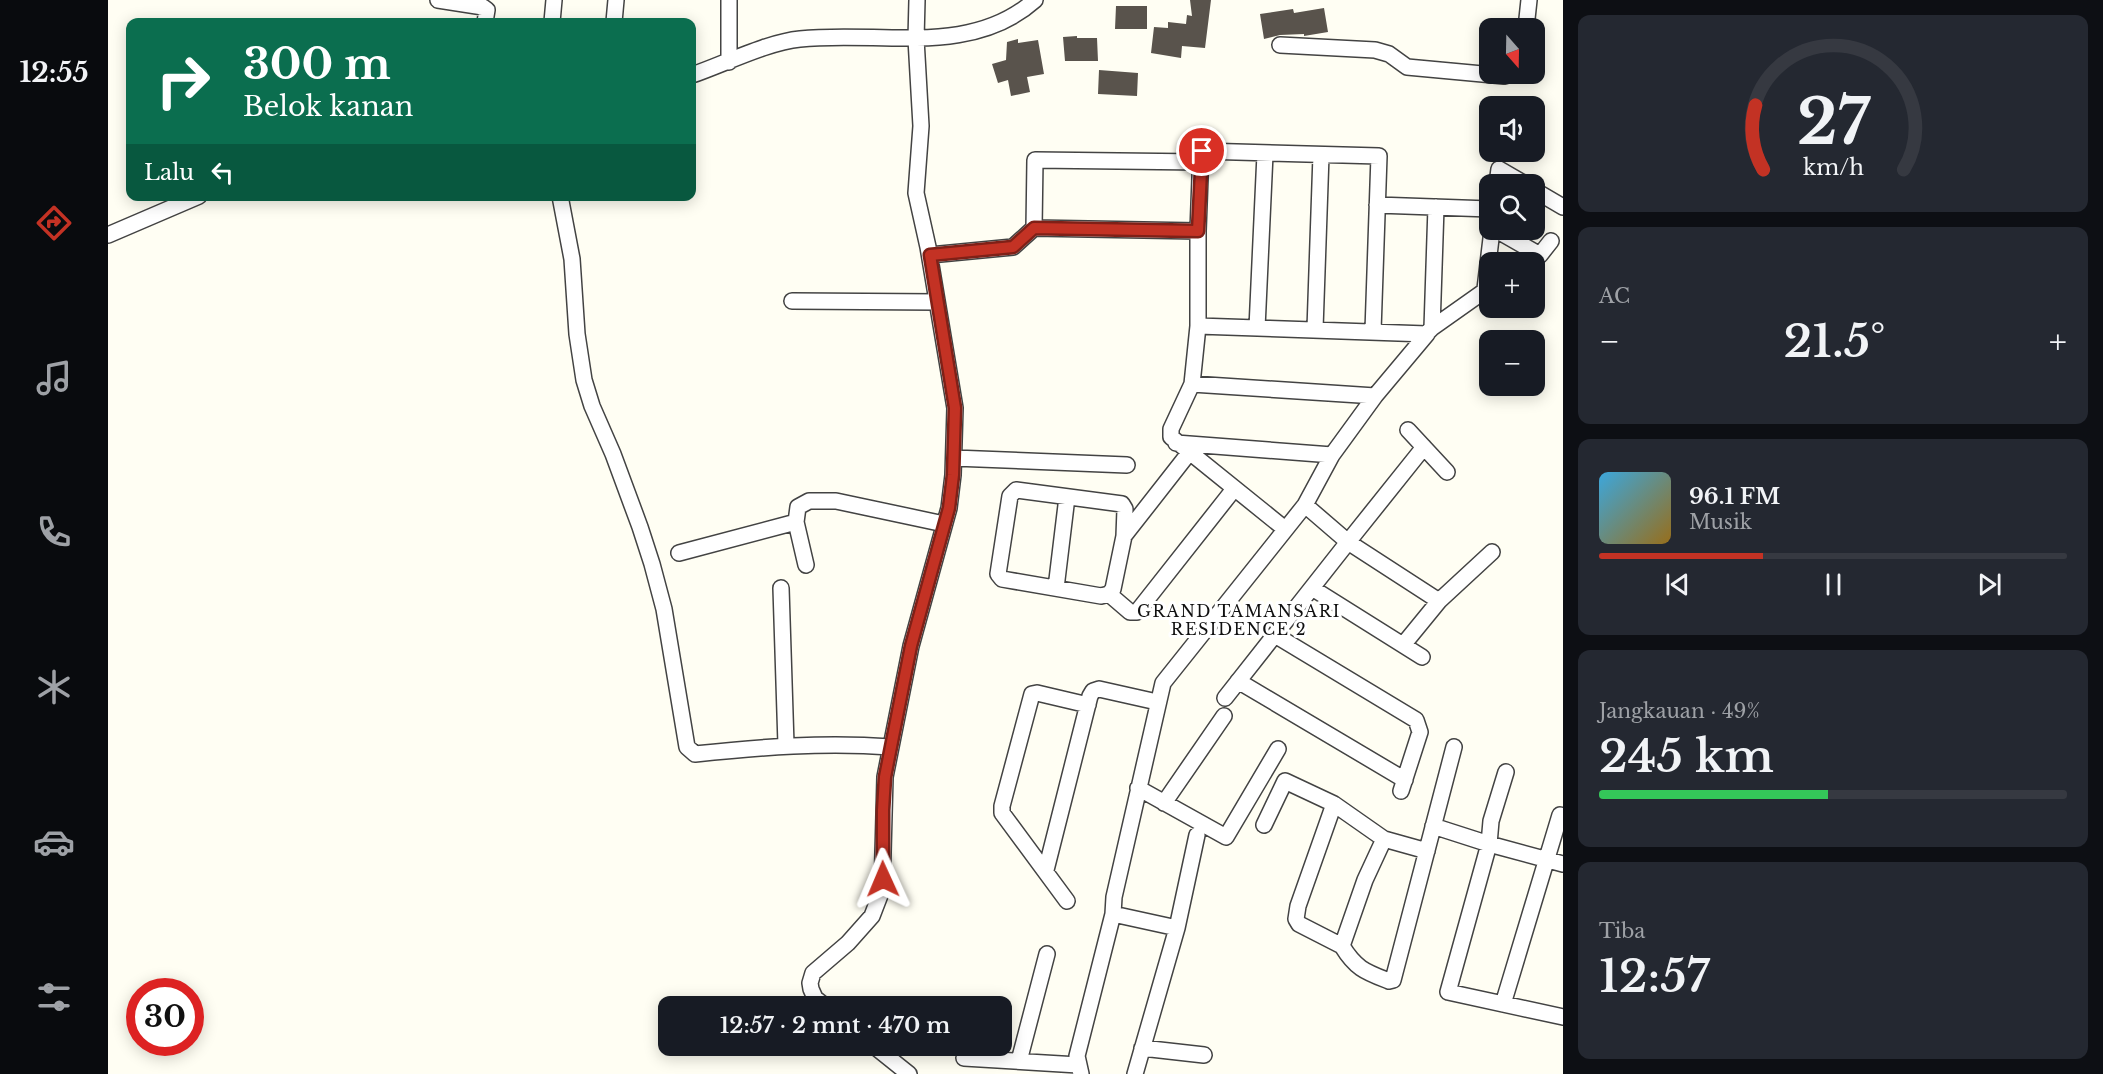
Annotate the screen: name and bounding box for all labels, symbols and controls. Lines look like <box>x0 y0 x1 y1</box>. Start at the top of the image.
north arrow <box>1479 18 1545 84</box>
map controls <box>1479 18 1545 396</box>
text: 300 m <box>243 38 391 90</box>
icon: right <box>144 42 222 120</box>
text: 12:55 <box>19 56 89 89</box>
text: 27 <box>1797 84 1870 162</box>
text: Belok kanan <box>243 90 413 123</box>
button: sound <box>1479 96 1545 162</box>
pin <box>1176 125 1227 176</box>
icon: arrive <box>1185 134 1218 167</box>
text: km/h <box>1803 155 1864 182</box>
icon: left <box>206 156 239 189</box>
text: Lalu <box>144 159 194 186</box>
button: search <box>1479 174 1545 240</box>
icon: directions <box>33 202 75 244</box>
button: + <box>1479 252 1545 318</box>
text: AC <box>1599 284 1630 308</box>
text: 21.5° <box>1783 313 1885 369</box>
text: − <box>1599 321 1620 362</box>
text: + <box>2049 321 2067 362</box>
button: − <box>1479 330 1545 396</box>
icon: music <box>33 357 75 399</box>
text: 96.1 FM <box>1689 483 1780 510</box>
text: Musik <box>1689 510 1752 534</box>
icon: phone <box>33 511 75 553</box>
icon: previous <box>1661 568 1694 601</box>
icon: pause <box>1817 568 1850 601</box>
icon: next <box>1973 568 2006 601</box>
district label: GRAND TAMANSARI RESIDENCE 2 <box>1137 601 1341 639</box>
icon: climate <box>33 666 75 708</box>
text: Jangkauan · 49% <box>1599 699 1760 723</box>
text: 245 km <box>1599 728 1774 784</box>
icon: car <box>33 821 75 863</box>
position arrow <box>851 847 915 911</box>
text: Tiba <box>1599 919 1645 943</box>
text: 12:57 <box>1599 948 1710 1004</box>
icon: filters <box>33 976 75 1018</box>
speed limit sign: 30 <box>126 978 204 1056</box>
text: 12:57 · 2 mnt · 470 m <box>720 1012 950 1039</box>

